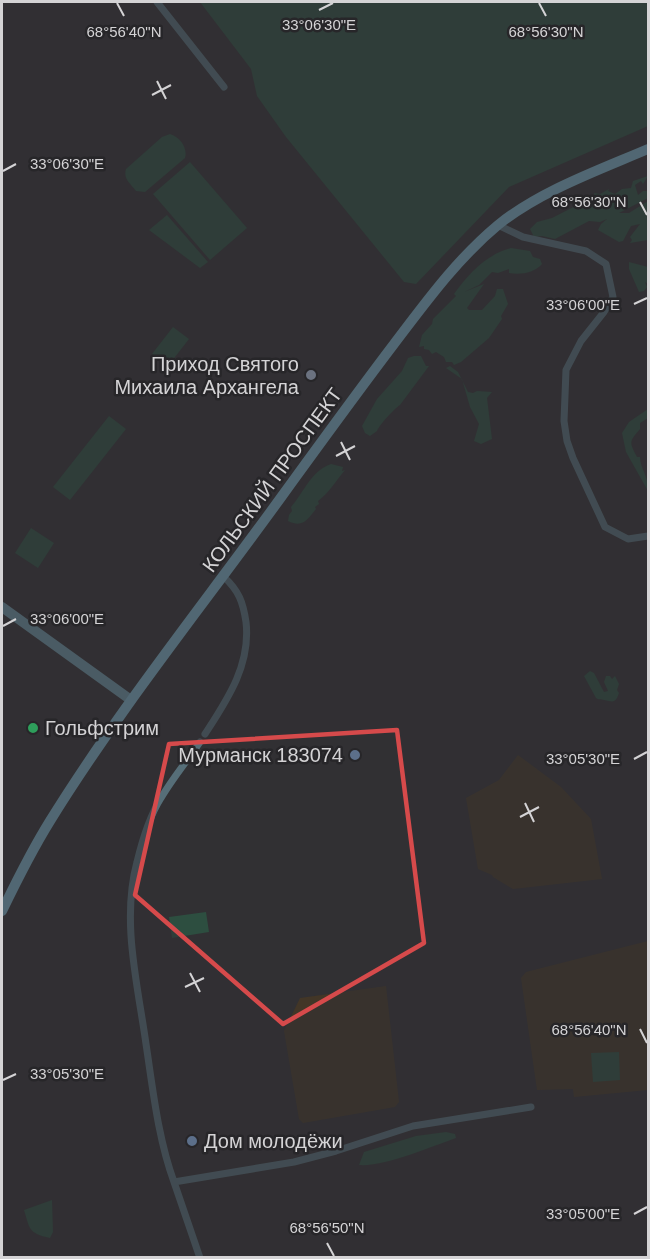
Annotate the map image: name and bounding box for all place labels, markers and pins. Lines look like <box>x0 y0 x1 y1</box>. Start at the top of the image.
place label: Приход Святого Михаила Архангела <box>114 353 300 398</box>
marker: Приход Святого Михаила Архангела <box>304 368 318 382</box>
place label: Гольфстрим <box>45 717 159 739</box>
marker: Гольфстрим <box>26 721 40 735</box>
place label: Мурманск 183074 <box>178 744 343 766</box>
marker: Мурманск 183074 <box>348 748 362 762</box>
place label: Дом молодёжи <box>204 1130 343 1152</box>
marker: Дом молодёжи <box>185 1134 199 1148</box>

